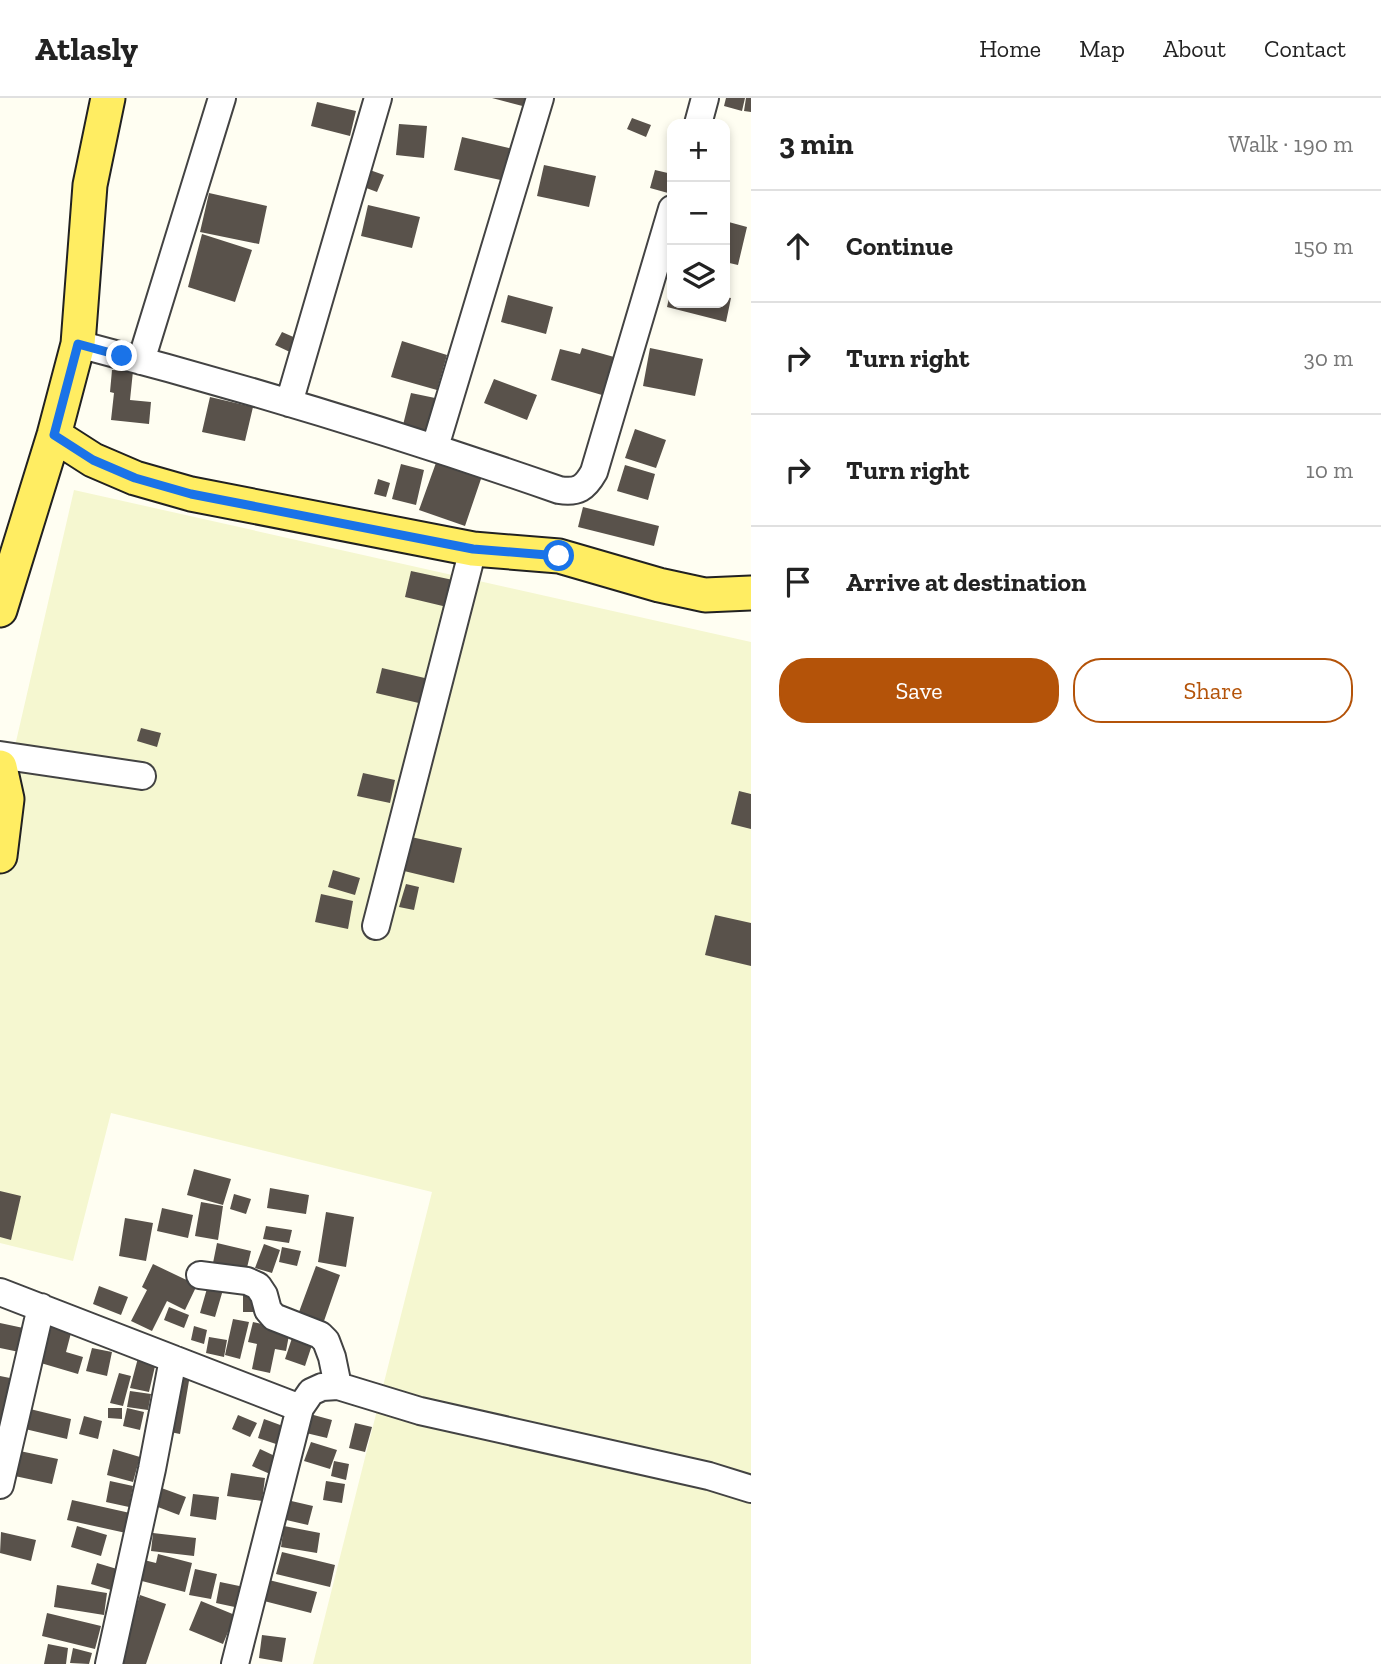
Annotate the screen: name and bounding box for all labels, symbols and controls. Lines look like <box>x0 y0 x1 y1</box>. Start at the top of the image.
text: Atlasly <box>35 29 138 68</box>
text: Home <box>979 34 1041 63</box>
text: Map <box>1079 34 1125 63</box>
text: About <box>1163 34 1226 63</box>
text: Contact <box>1264 34 1346 63</box>
map controls <box>667 119 730 308</box>
button: + <box>667 119 730 182</box>
text: 3 min <box>779 126 854 162</box>
text: Walk · 190 m <box>1228 130 1353 158</box>
button: − <box>667 182 730 245</box>
icon: ahead <box>779 227 817 265</box>
text: Continue <box>846 230 953 262</box>
text: 150 m <box>1294 232 1353 260</box>
button: layers <box>667 245 730 308</box>
icon: right <box>779 339 817 377</box>
route end <box>106 340 137 371</box>
text: Turn right <box>846 342 969 374</box>
text: 30 m <box>1303 344 1353 372</box>
icon: right <box>779 451 817 489</box>
text: Turn right <box>846 454 969 486</box>
text: 10 m <box>1306 456 1353 484</box>
route start <box>543 540 574 571</box>
icon: arrive <box>779 563 817 601</box>
text: Arrive at destination <box>846 566 1086 598</box>
button: Save <box>779 658 1059 723</box>
button: Share <box>1073 658 1353 723</box>

